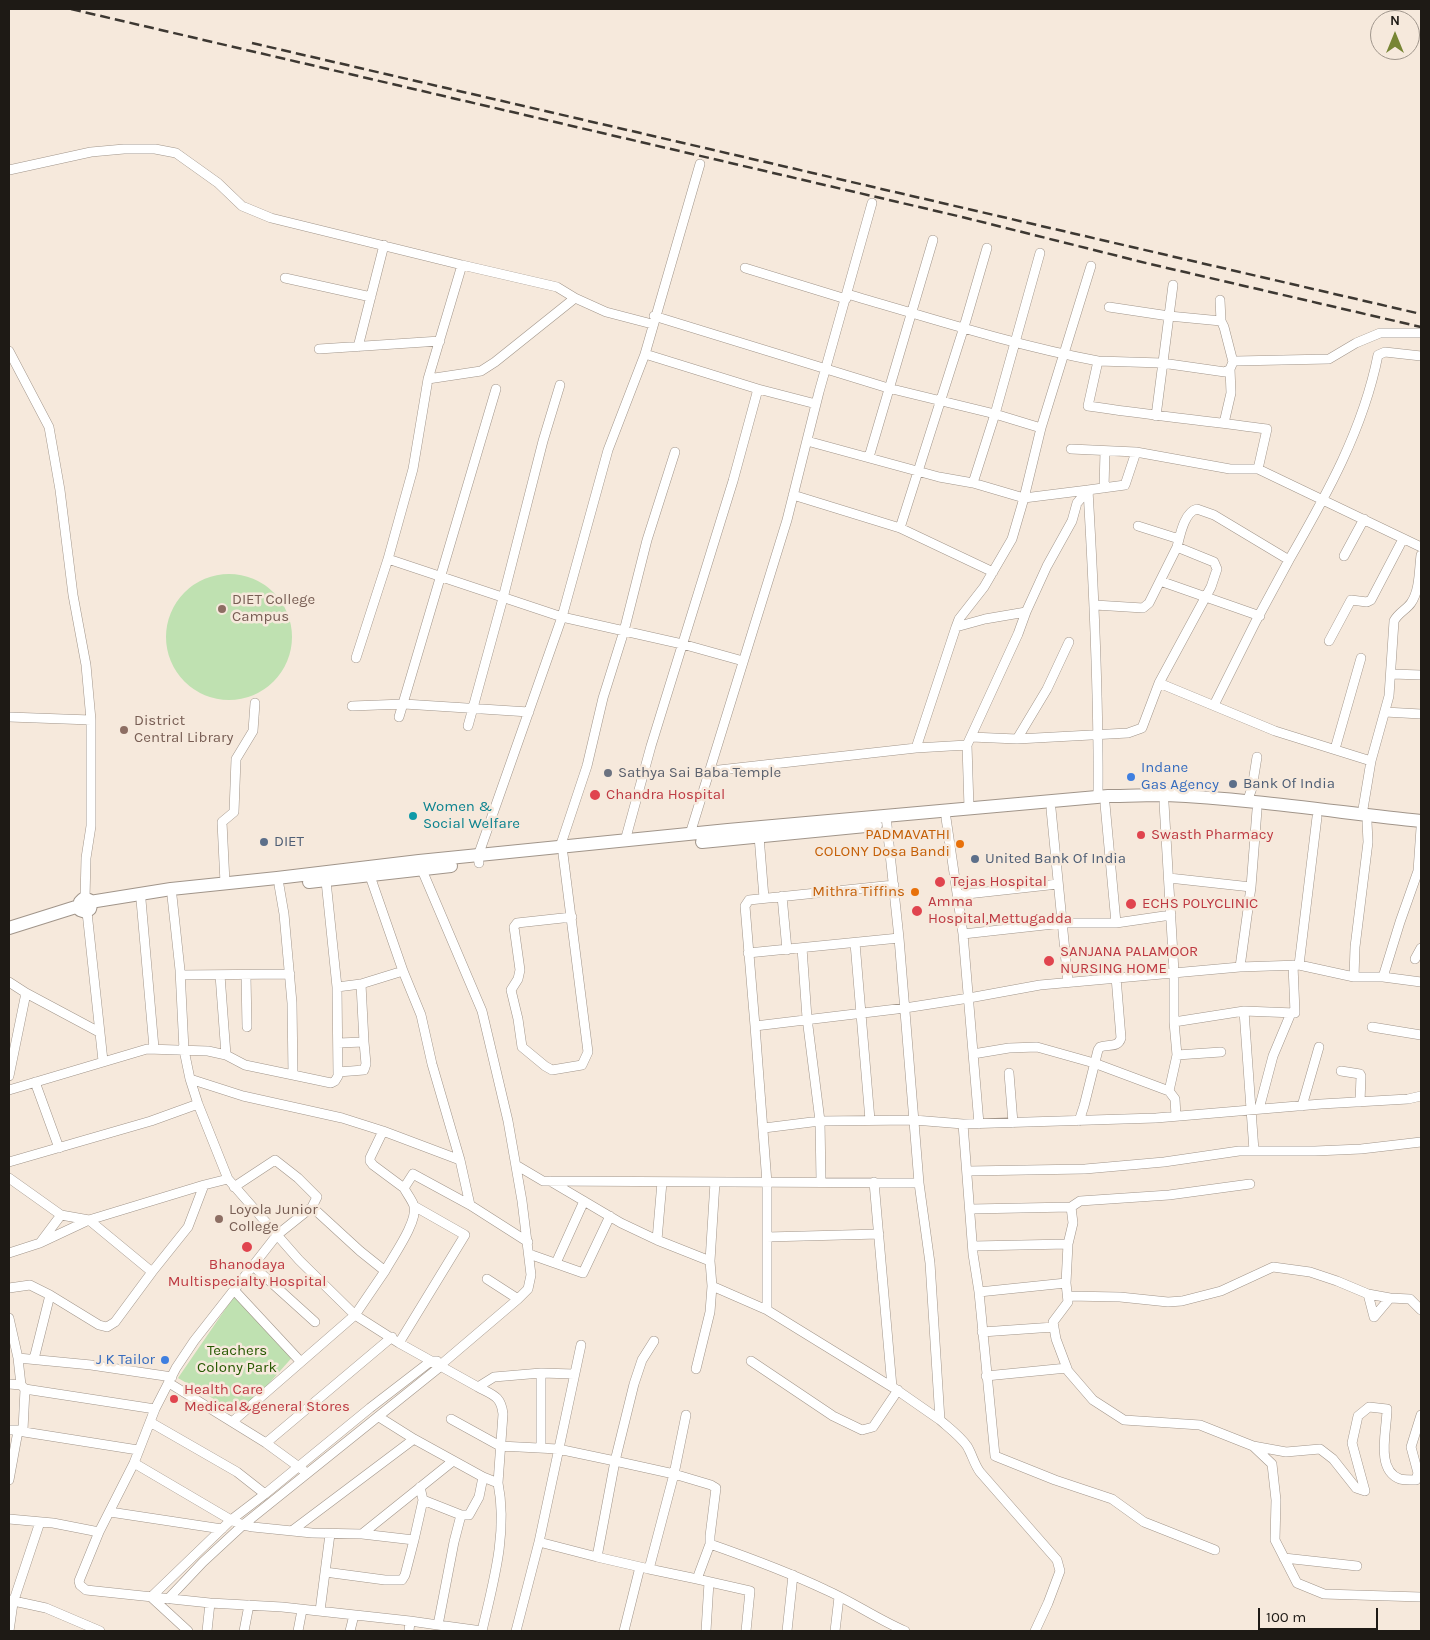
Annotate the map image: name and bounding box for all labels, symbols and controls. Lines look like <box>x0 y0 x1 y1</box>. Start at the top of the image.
north arrow <box>1370 10 1420 60</box>
text: N <box>1390 12 1400 29</box>
place label: DIET College Campus <box>232 591 315 626</box>
marker: DIET College Campus <box>216 603 228 615</box>
place label: District Central Library <box>134 712 233 747</box>
marker: District Central Library <box>118 724 130 736</box>
place label: Indane Gas Agency <box>1141 759 1219 794</box>
place label: Sathya Sai Baba Temple <box>618 764 781 782</box>
marker: Sathya Sai Baba Temple <box>602 767 614 779</box>
marker: Indane Gas Agency <box>1125 771 1137 783</box>
place label: Bank Of India <box>1243 775 1335 793</box>
marker: Bank Of India <box>1227 778 1239 790</box>
place label: Chandra Hospital <box>606 786 725 804</box>
marker: Chandra Hospital <box>588 788 602 802</box>
place label: Women & Social Welfare <box>423 798 520 833</box>
marker: Women & Social Welfare <box>407 810 419 822</box>
place label: PADMAVATHI COLONY Dosa Bandi <box>815 826 950 861</box>
place label: Swasth Pharmacy <box>1151 826 1273 844</box>
marker: Swasth Pharmacy <box>1135 829 1147 841</box>
place label: DIET <box>274 833 304 851</box>
marker: DIET <box>258 836 270 848</box>
marker: PADMAVATHI COLONY Dosa Bandi <box>954 838 966 850</box>
place label: United Bank Of India <box>985 850 1126 868</box>
marker: United Bank Of India <box>969 853 981 865</box>
place label: Tejas Hospital <box>951 873 1047 891</box>
marker: Tejas Hospital <box>933 875 947 889</box>
place label: Mithra Tiffins <box>812 883 905 901</box>
marker: Mithra Tiffins <box>909 886 921 898</box>
place label: Amma Hospital,Mettugadda <box>928 893 1072 928</box>
place label: ECHS POLYCLINIC <box>1142 895 1258 913</box>
marker: ECHS POLYCLINIC <box>1124 897 1138 911</box>
marker: Amma Hospital,Mettugadda <box>910 904 924 918</box>
place label: SANJANA PALAMOOR NURSING HOME <box>1060 943 1198 978</box>
marker: SANJANA PALAMOOR NURSING HOME <box>1042 954 1056 968</box>
place label: Loyola Junior College <box>229 1201 318 1236</box>
marker: Loyola Junior College <box>213 1213 225 1225</box>
marker: Bhanodaya Multispecialty Hospital <box>240 1240 254 1254</box>
place label: Bhanodaya Multispecialty Hospital <box>168 1256 326 1291</box>
park label: Teachers Colony Park <box>197 1342 277 1377</box>
place label: J K Tailor <box>96 1351 155 1369</box>
marker: J K Tailor <box>159 1354 171 1366</box>
place label: Health Care Medical&general Stores <box>184 1381 350 1416</box>
marker: Health Care Medical&general Stores <box>168 1393 180 1405</box>
scale bar <box>1260 1598 1380 1630</box>
text: 100 m <box>1266 1608 1306 1626</box>

